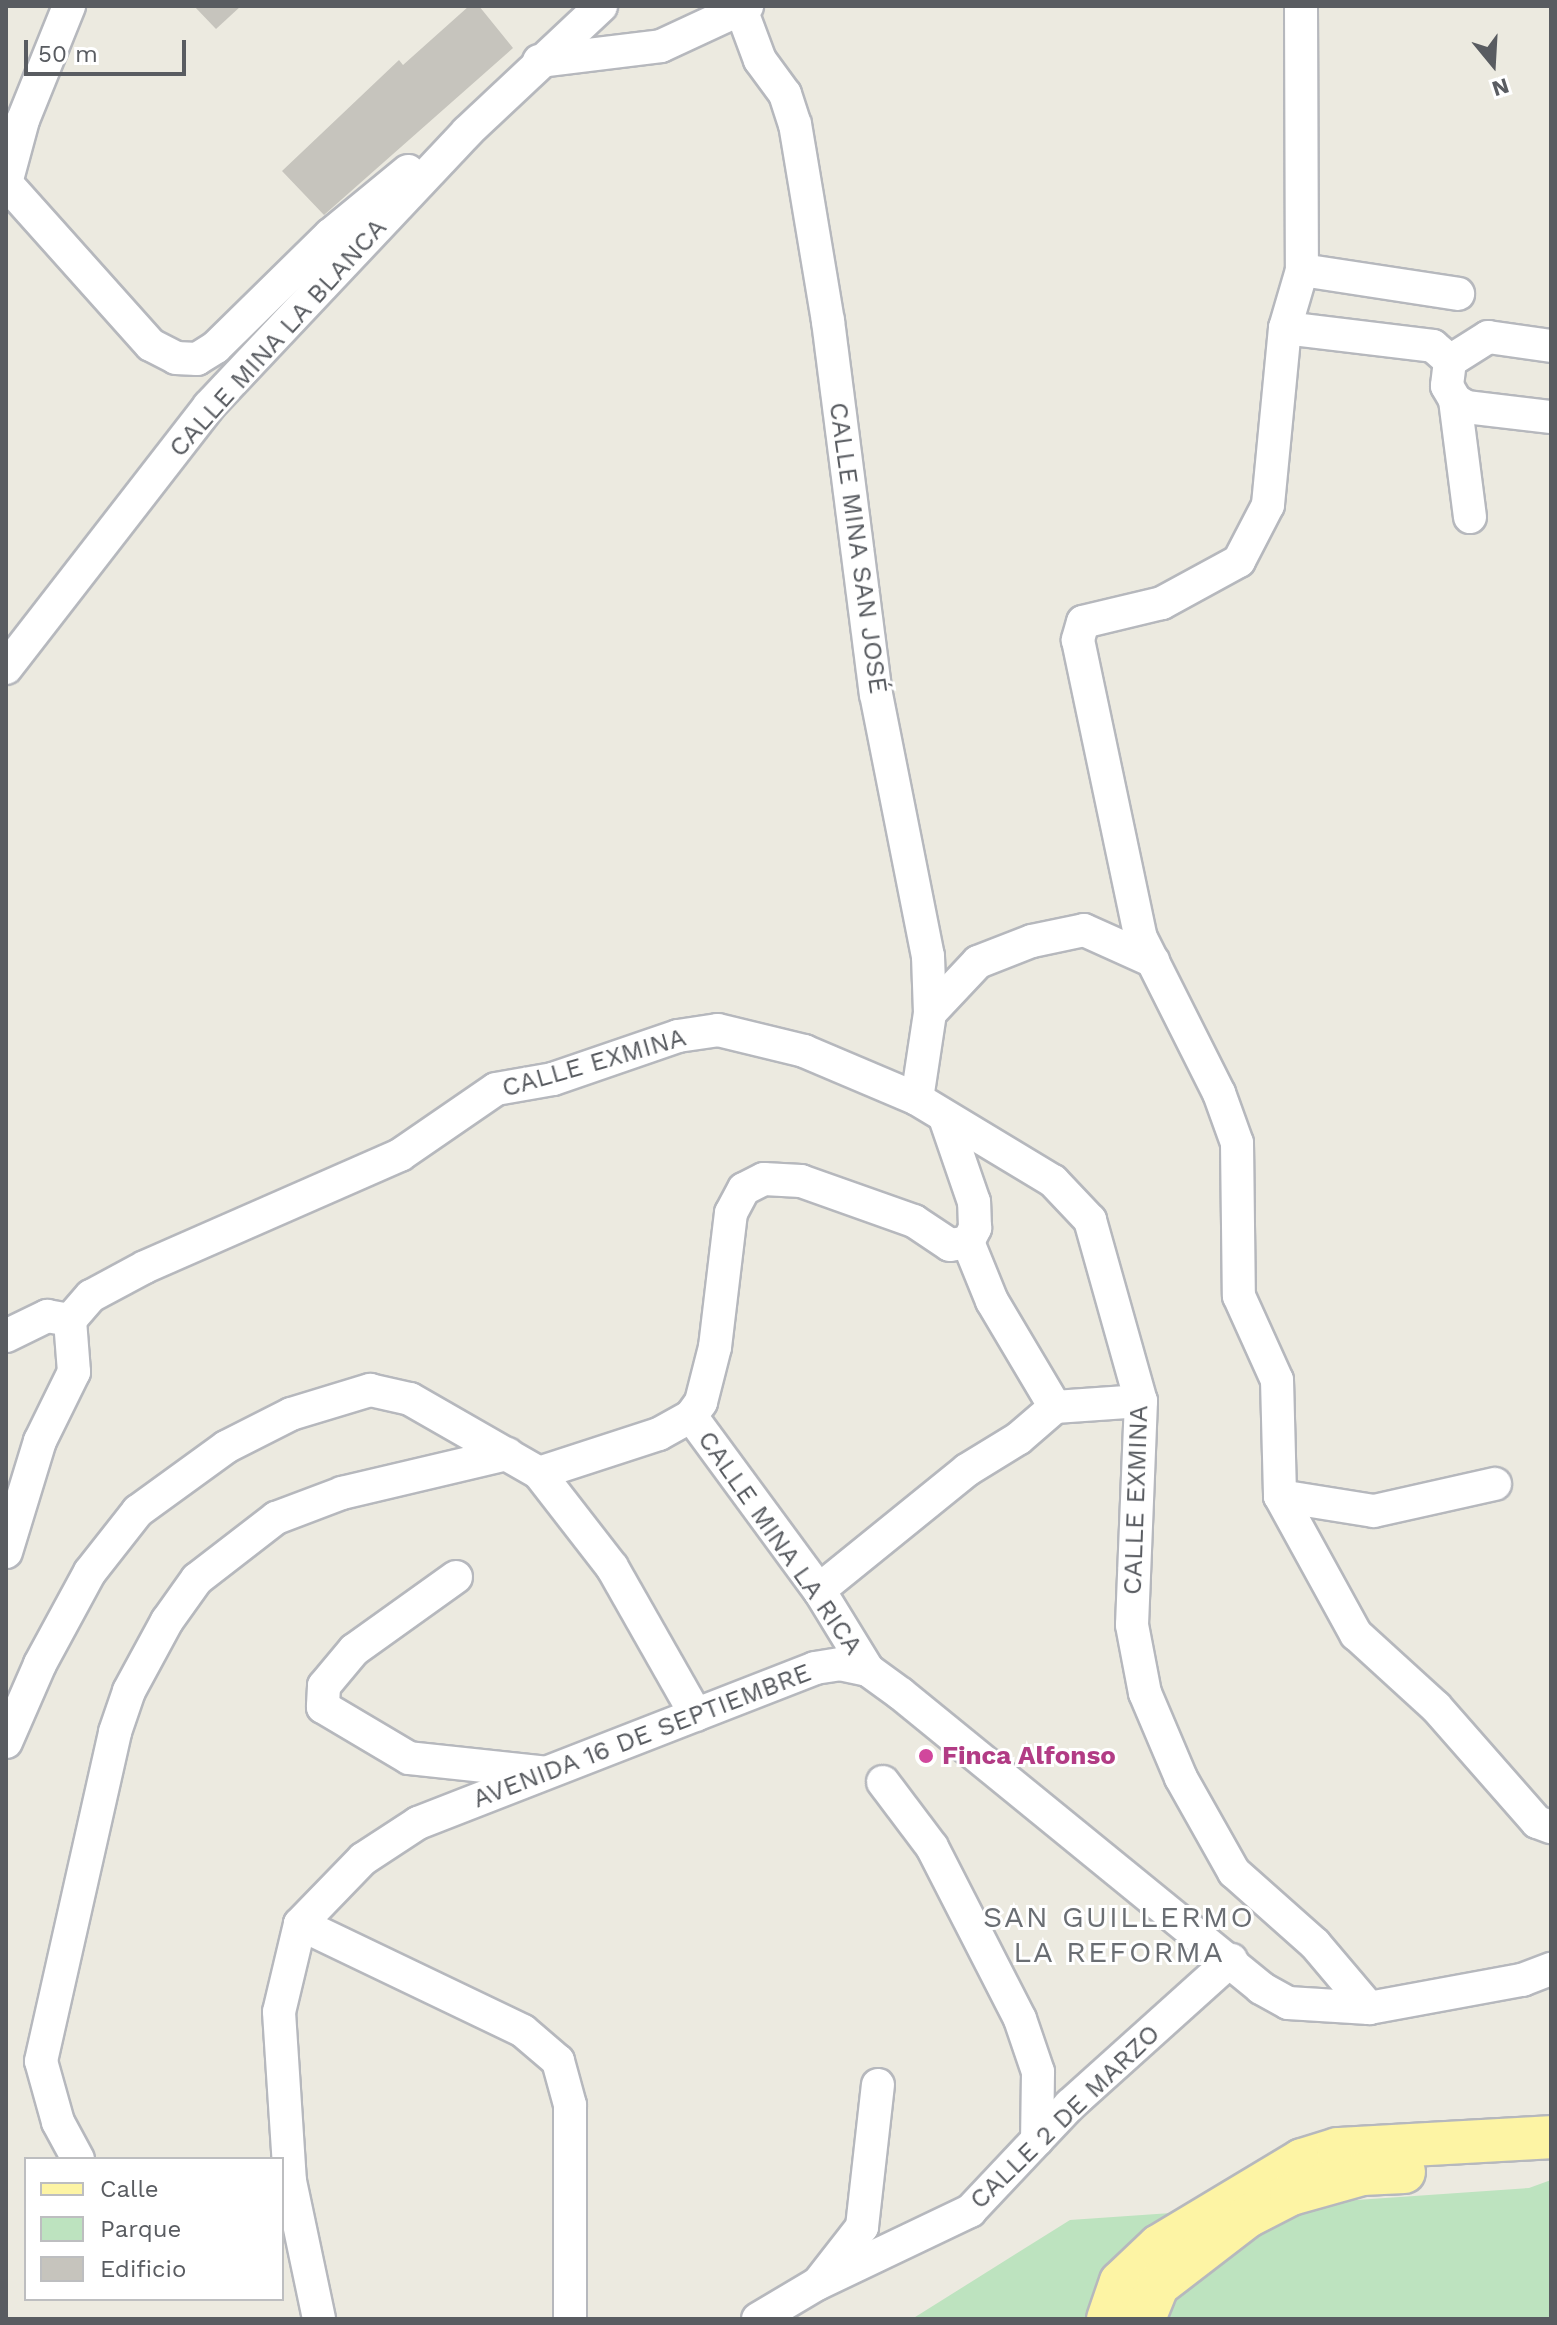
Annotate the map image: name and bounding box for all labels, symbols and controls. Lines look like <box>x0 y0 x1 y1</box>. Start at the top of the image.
scale bar <box>28 24 190 74</box>
north arrow <box>1453 24 1533 104</box>
text: 50 m <box>38 40 98 68</box>
text: N <box>1489 73 1512 102</box>
street label: CALLE MINA LA BLANCA <box>162 212 394 464</box>
street label: CALLE MINA SAN JOSÉ <box>822 400 894 696</box>
street label: CALLE EXMINA <box>498 1022 690 1104</box>
street label: CALLE EXMINA <box>1117 1405 1155 1595</box>
street label: CALLE MINA LA RICA <box>690 1424 870 1662</box>
street label: AVENIDA 16 DE SEPTIEMBRE <box>468 1657 816 1815</box>
place label: Finca Alfonso <box>942 1740 1117 1772</box>
marker: Finca Alfonso <box>917 1747 935 1765</box>
district label: SAN GUILLERMO LA REFORMA <box>983 1899 1255 1970</box>
street label: CALLE 2 DE MARZO <box>964 2018 1166 2216</box>
legend <box>24 2157 284 2301</box>
text: Calle <box>100 2175 159 2203</box>
text: Parque <box>100 2215 181 2243</box>
text: Edificio <box>100 2255 186 2283</box>

